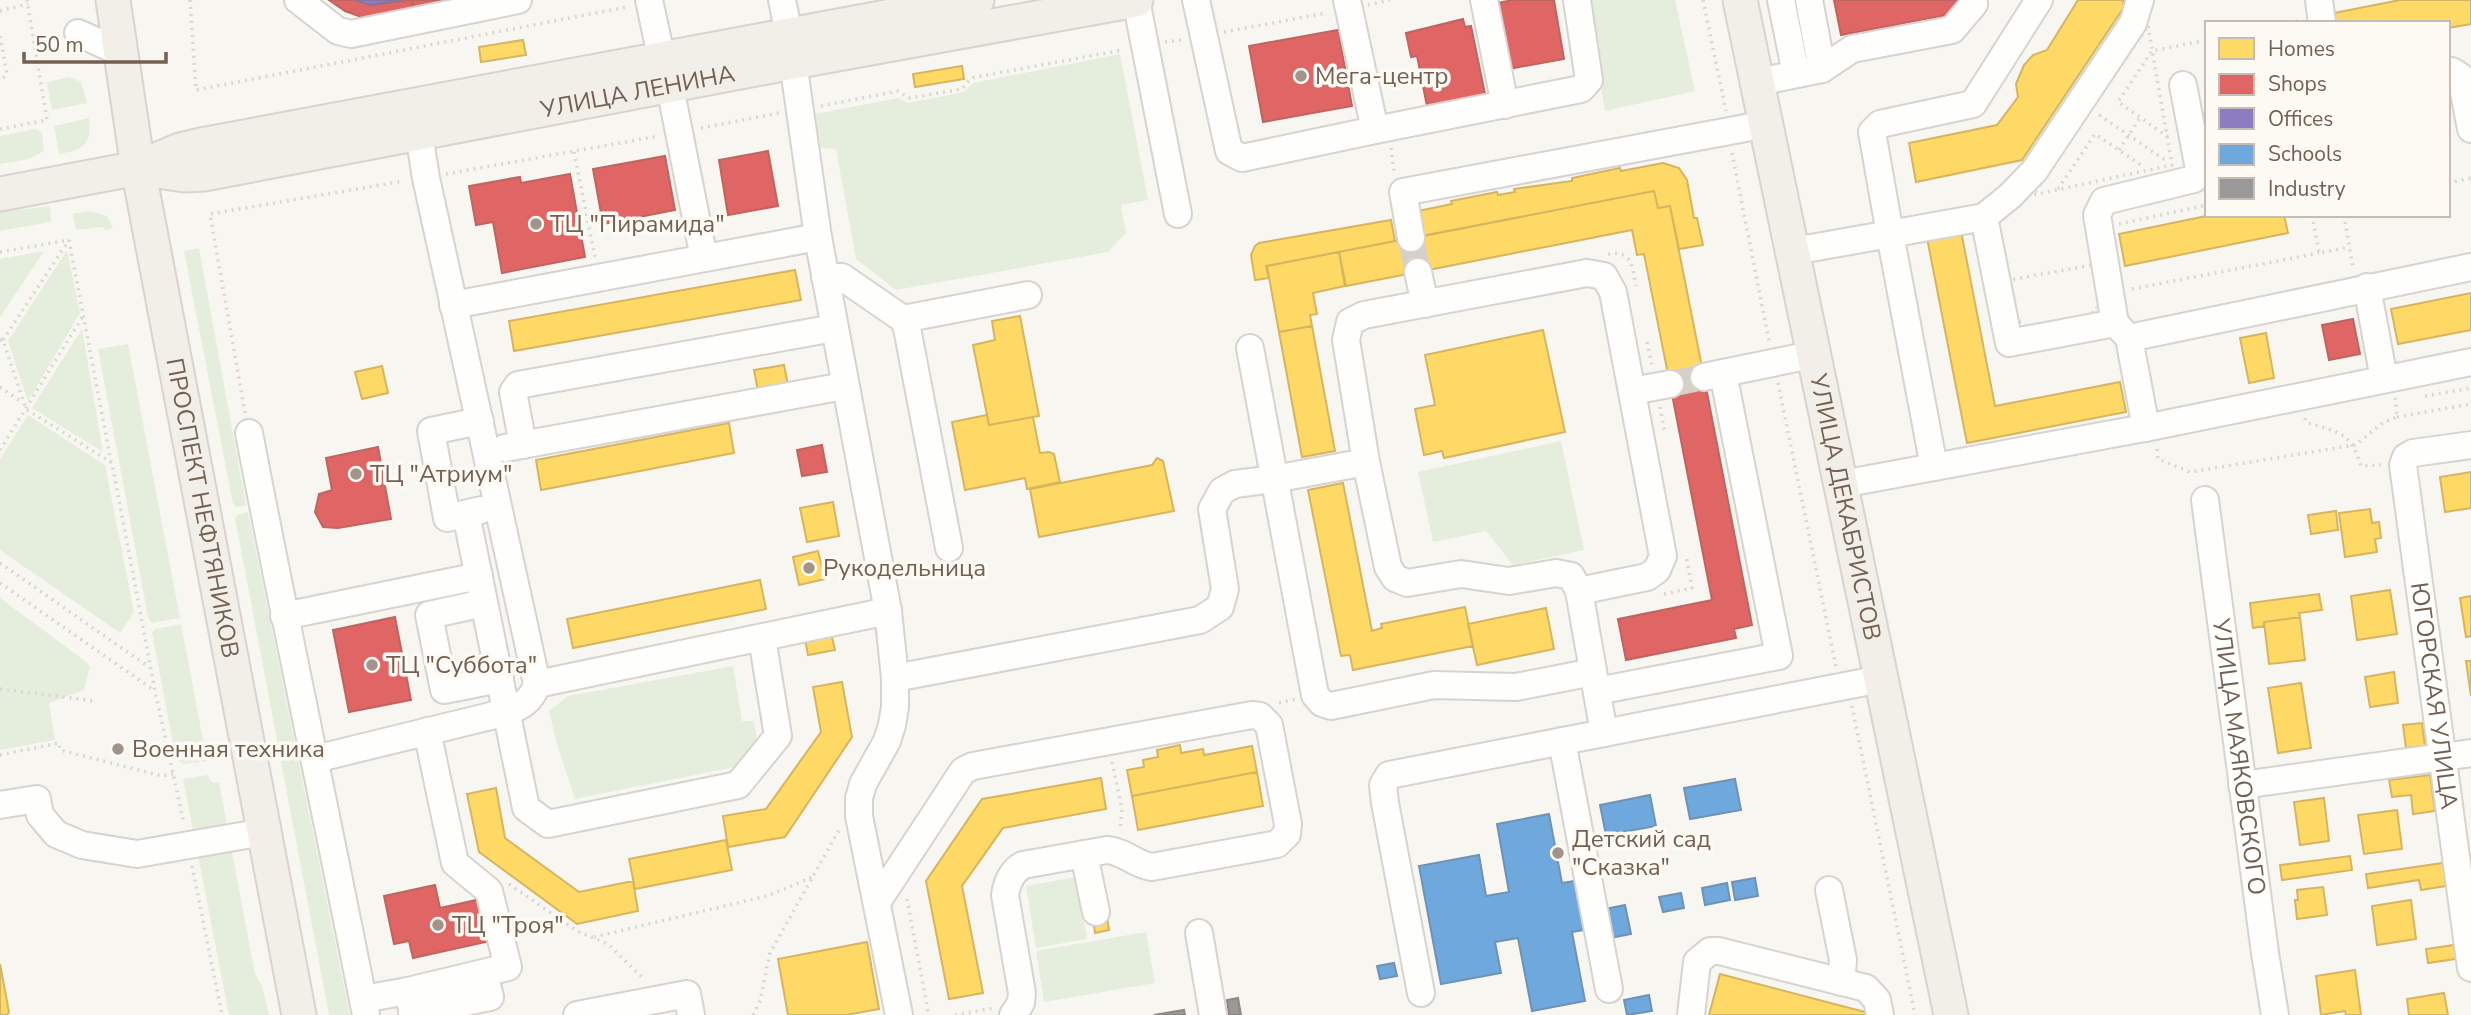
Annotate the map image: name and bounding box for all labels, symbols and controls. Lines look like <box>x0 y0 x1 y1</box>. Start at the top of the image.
scale bar <box>24 21 166 65</box>
legend <box>2205 21 2450 217</box>
text: 50 m <box>35 31 84 59</box>
text: Homes <box>2268 35 2335 63</box>
street label: УЛИЦА ЛЕНИНА <box>537 57 738 126</box>
place label: Мега-центр <box>1315 60 1448 92</box>
marker: Мега-центр <box>1293 68 1309 84</box>
text: Shops <box>2268 70 2327 98</box>
text: Offices <box>2268 105 2333 133</box>
text: Schools <box>2268 140 2342 168</box>
text: Industry <box>2268 175 2346 203</box>
place label: ТЦ "Пирамида" <box>550 208 725 240</box>
marker: ТЦ "Пирамида" <box>528 216 544 232</box>
street label: ПРОСПЕКТ НЕФТЯНИКОВ <box>158 355 247 661</box>
street label: УЛИЦА ДЕКАБРИСТОВ <box>1802 370 1889 643</box>
place label: ТЦ "Атриум" <box>370 458 512 490</box>
marker: ТЦ "Атриум" <box>348 466 364 482</box>
place label: Рукодельница <box>823 552 986 584</box>
marker: Рукодельница <box>801 560 817 576</box>
street label: ЮГОРСКАЯ УЛИЦА <box>2403 580 2465 812</box>
street label: УЛИЦА МАЯКОВСКОГО <box>2205 616 2273 897</box>
place label: ТЦ "Суббота" <box>386 649 537 681</box>
marker: ТЦ "Суббота" <box>364 657 380 673</box>
place label: Военная техника <box>132 733 325 765</box>
marker: Военная техника <box>110 741 126 757</box>
place label: Детский сад "Сказка" <box>1572 823 1711 883</box>
marker: Детский сад "Сказка" <box>1550 845 1566 861</box>
place label: ТЦ "Троя" <box>452 909 564 941</box>
marker: ТЦ "Троя" <box>430 917 446 933</box>

